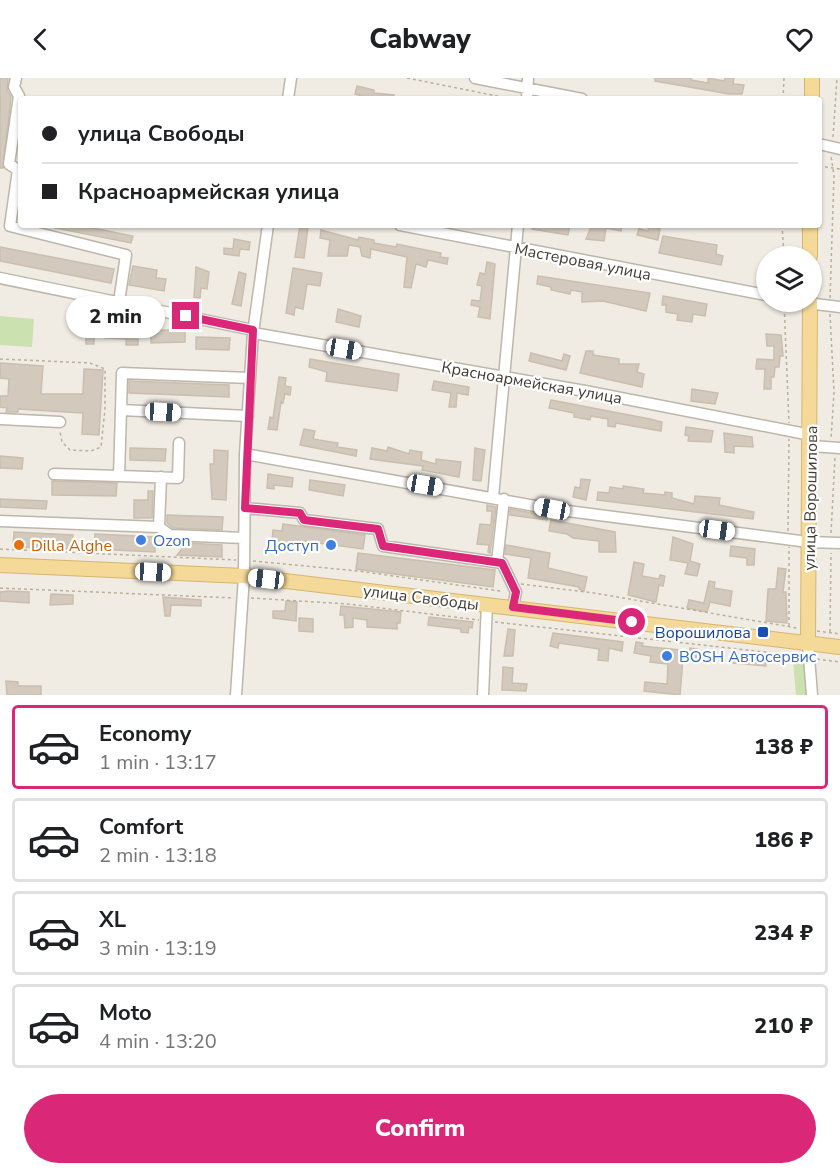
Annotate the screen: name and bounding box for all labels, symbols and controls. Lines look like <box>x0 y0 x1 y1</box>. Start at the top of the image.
text: Cabway <box>369 21 471 58</box>
icon: back <box>24 23 57 56</box>
icon: heart <box>783 23 816 56</box>
text: улица Свободы <box>78 119 245 149</box>
text: Красноармейская улица <box>78 177 340 207</box>
street label: Мастеровая улица <box>513 238 653 286</box>
map controls <box>756 246 822 312</box>
button: layers <box>756 246 822 312</box>
callout: 2 min <box>66 295 165 337</box>
route end <box>172 302 199 329</box>
text: 2 min <box>89 303 142 330</box>
car <box>325 337 363 361</box>
street label: Красноармейская улица <box>440 356 624 410</box>
car <box>145 402 181 422</box>
street label: улица Ворошилова <box>799 425 823 571</box>
car <box>406 473 444 497</box>
car <box>533 497 571 521</box>
car <box>698 519 736 541</box>
place label: Ozon <box>153 530 191 552</box>
marker: Ozon <box>134 533 148 547</box>
place label: Dilla Alghe <box>31 535 112 557</box>
place label: Доступ <box>265 535 319 557</box>
marker: Dilla Alghe <box>12 538 26 552</box>
marker: Доступ <box>324 538 338 552</box>
car <box>135 562 171 582</box>
car <box>247 568 285 590</box>
street label: улица Свободы <box>362 580 480 616</box>
route start <box>618 608 645 635</box>
place label: Ворошилова <box>655 622 751 644</box>
marker: Ворошилова <box>756 625 770 639</box>
place label: BOSH Автосервис <box>679 646 817 668</box>
marker: BOSH Автосервис <box>660 649 674 663</box>
text: Economy <box>99 719 191 749</box>
icon: car <box>27 720 81 774</box>
text: 138 ₽ <box>754 732 813 762</box>
text: 1 min · 13:17 <box>99 749 217 776</box>
text: Comfort <box>99 812 183 842</box>
icon: car <box>27 813 81 867</box>
text: 186 ₽ <box>754 825 813 855</box>
text: 2 min · 13:18 <box>99 842 217 869</box>
text: XL <box>99 905 126 935</box>
icon: car <box>27 906 81 960</box>
text: 234 ₽ <box>754 918 813 948</box>
text: 3 min · 13:19 <box>99 935 217 962</box>
text: Moto <box>99 998 152 1028</box>
icon: car <box>27 999 81 1053</box>
text: 210 ₽ <box>754 1011 813 1041</box>
text: 4 min · 13:20 <box>99 1028 217 1055</box>
button: Confirm <box>24 1094 816 1163</box>

